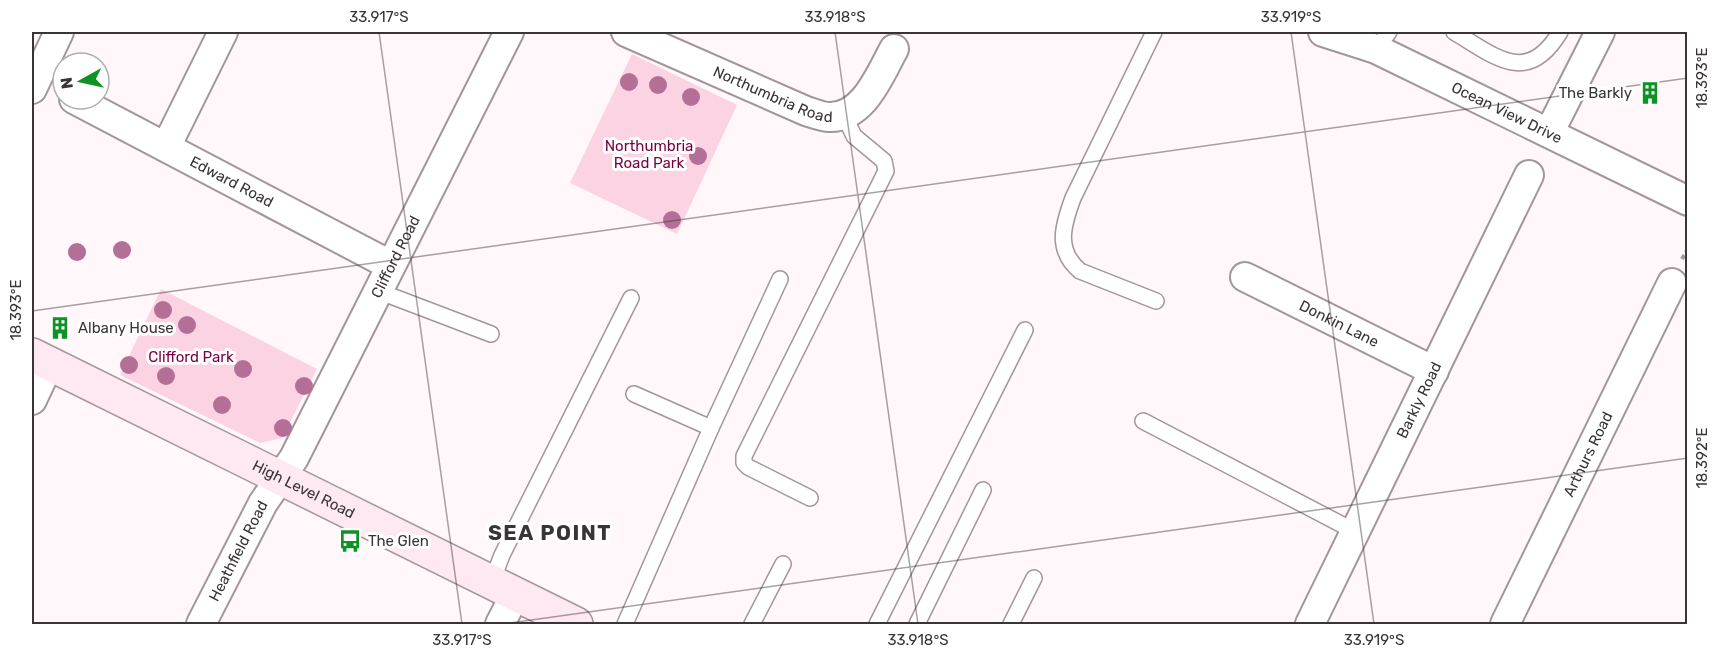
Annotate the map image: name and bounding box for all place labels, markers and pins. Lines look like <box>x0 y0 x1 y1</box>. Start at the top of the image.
building icon: The Barkly <box>1637 80 1663 106</box>
place label: The Barkly <box>1559 84 1632 102</box>
building icon: Albany House <box>47 315 73 341</box>
place label: Albany House <box>78 319 174 337</box>
bus stop icon: The Glen <box>337 528 363 554</box>
place label: The Glen <box>368 532 429 550</box>

